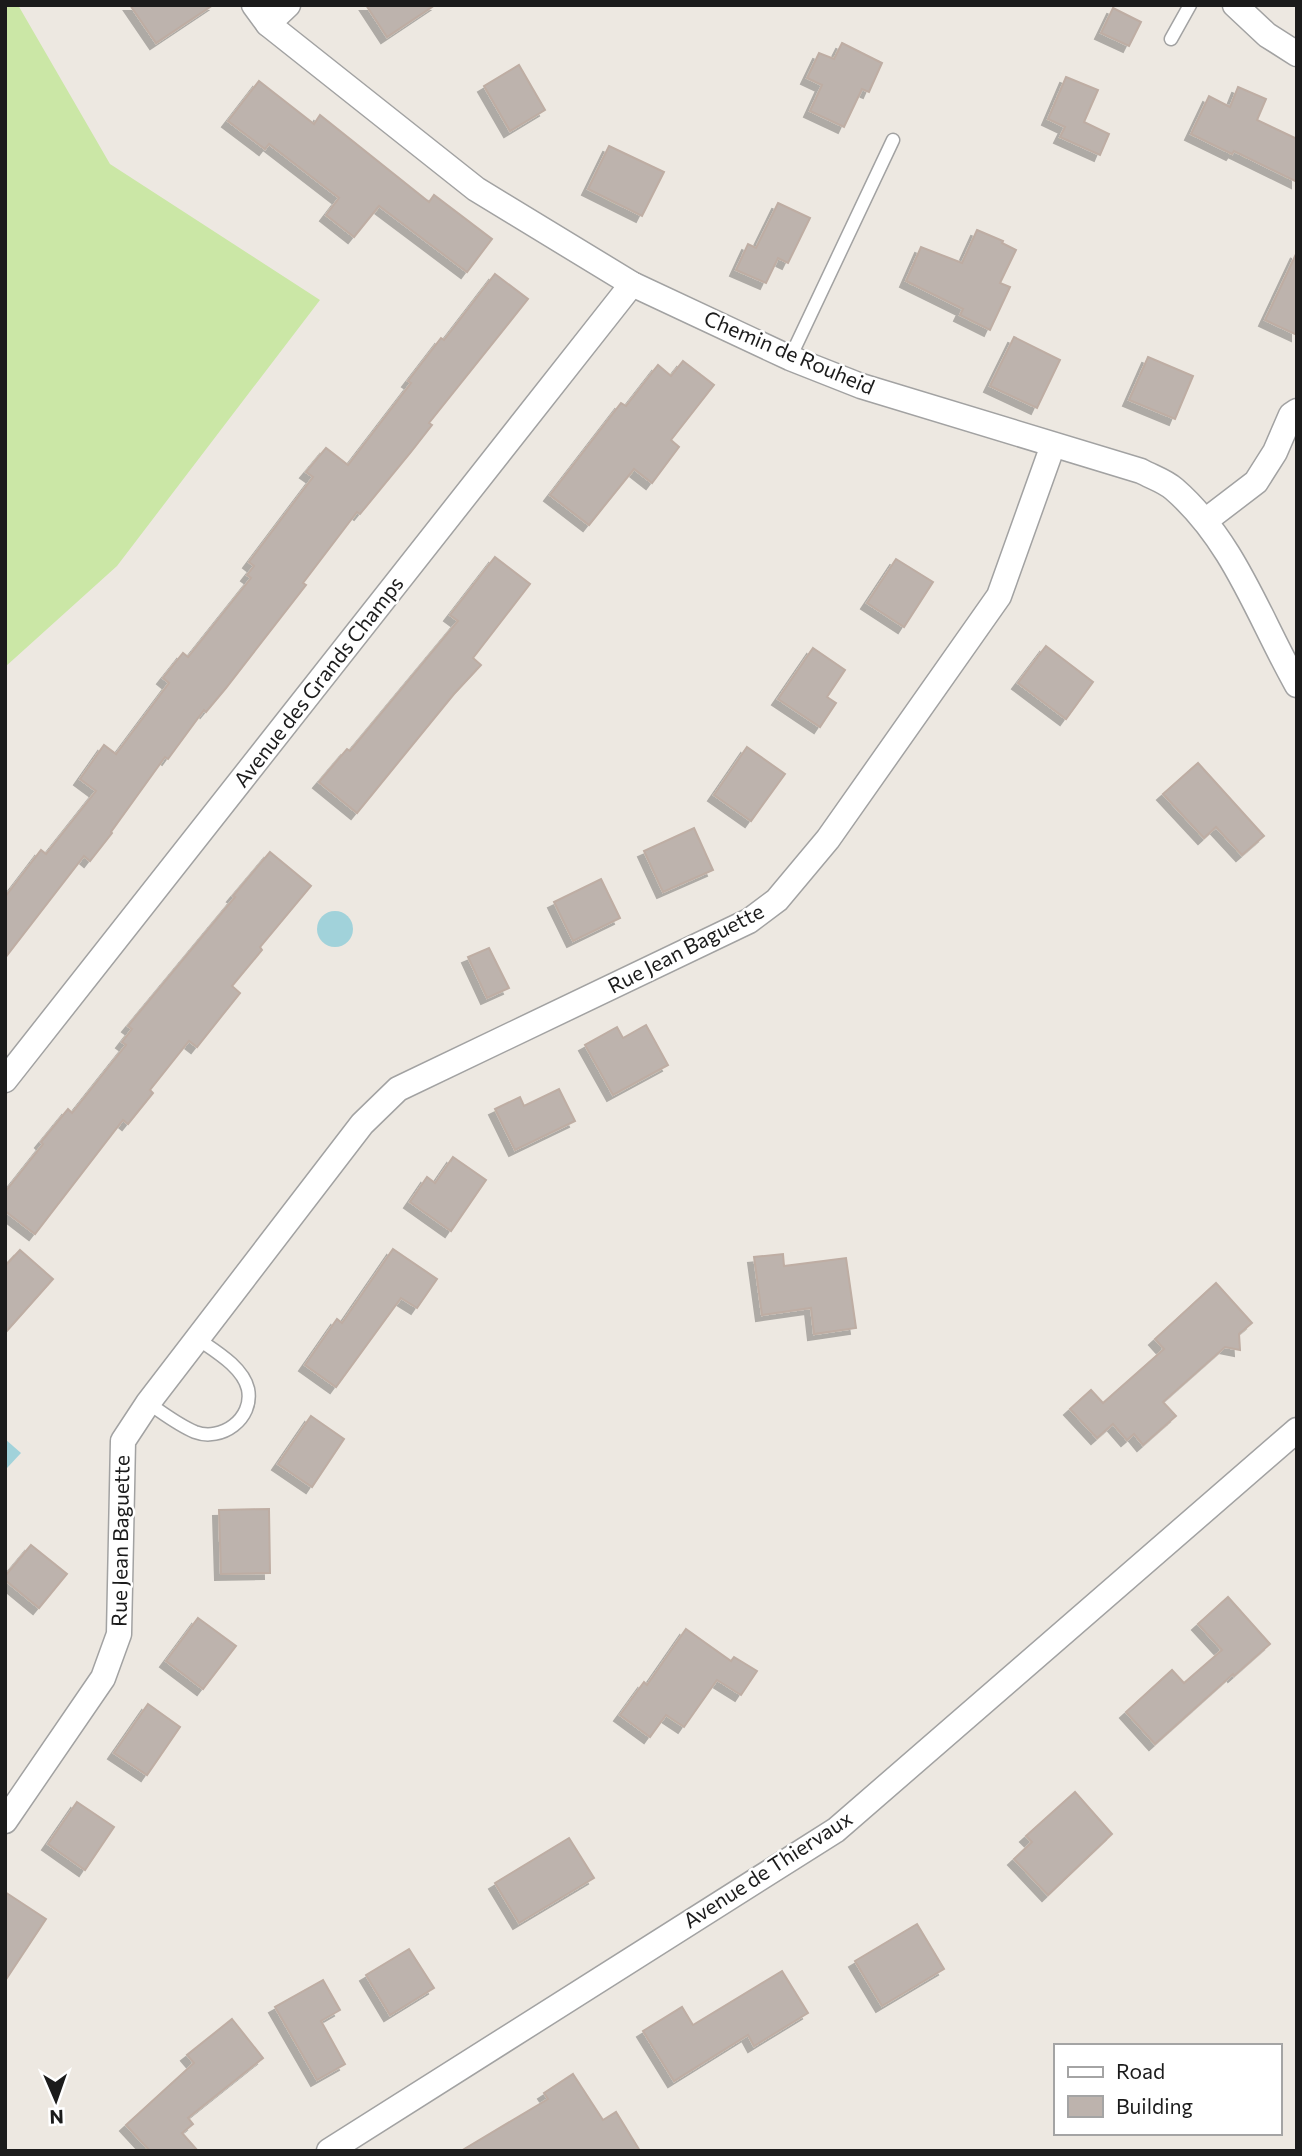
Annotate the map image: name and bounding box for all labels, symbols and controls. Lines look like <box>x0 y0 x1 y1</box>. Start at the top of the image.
street label: Chemin de Rouheid <box>701 304 879 399</box>
street label: Avenue des Grands Champs <box>228 571 408 791</box>
street label: Rue Jean Baguette <box>603 898 768 998</box>
street label: Rue Jean Baguette <box>106 1455 133 1627</box>
street label: Avenue de Thiervaux <box>678 1805 856 1933</box>
legend <box>1054 2044 1281 2135</box>
text: Road <box>1116 2058 1165 2083</box>
north arrow <box>21 2065 91 2135</box>
text: Building <box>1116 2093 1193 2118</box>
text: N <box>49 2106 64 2129</box>

